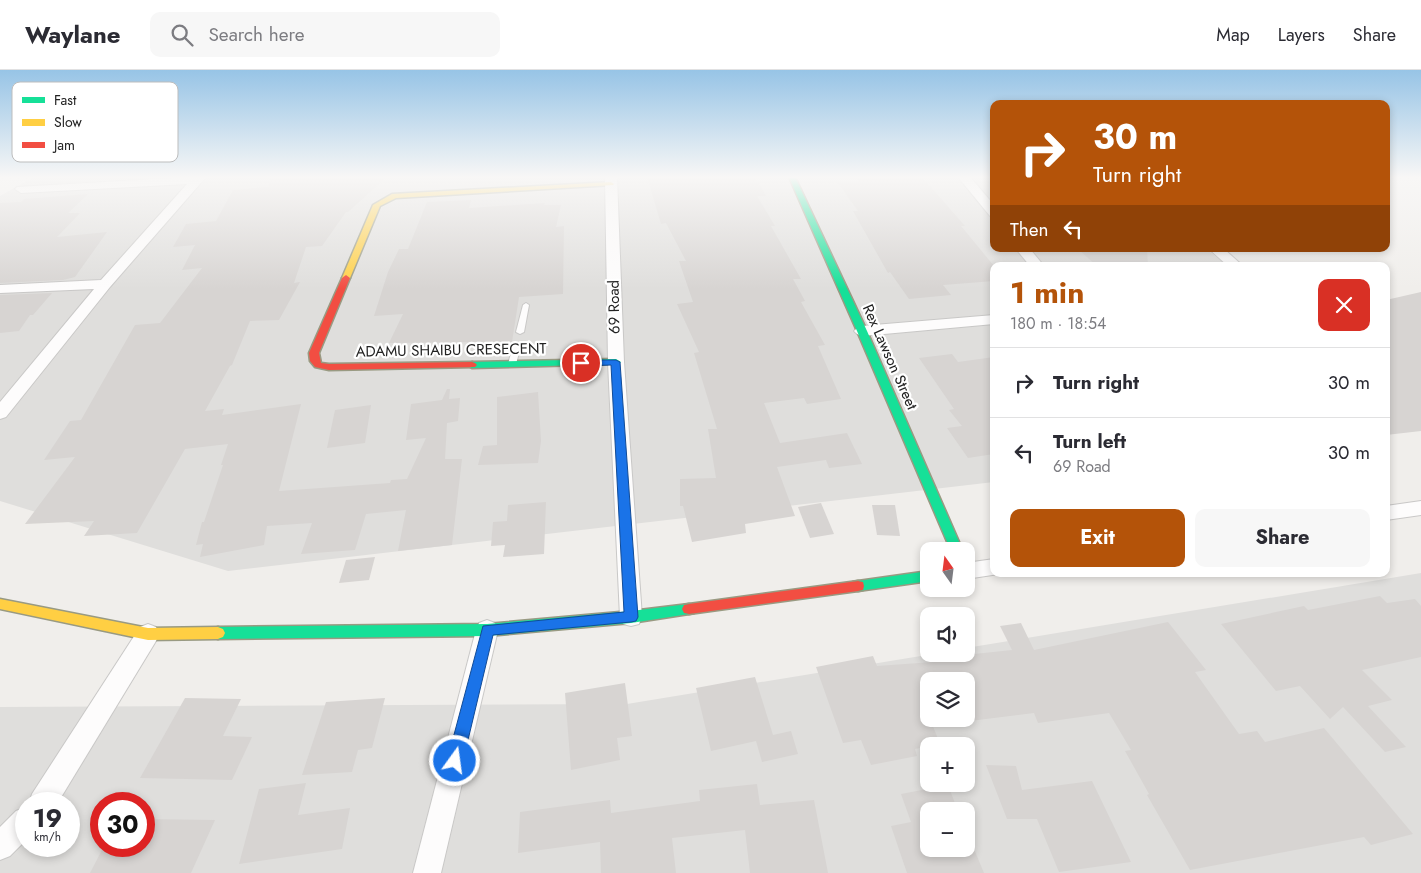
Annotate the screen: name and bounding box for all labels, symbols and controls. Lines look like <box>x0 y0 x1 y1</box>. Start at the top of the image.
search box <box>150 12 500 57</box>
text: Waylane <box>25 17 120 52</box>
icon: search <box>168 21 196 49</box>
text: Search here <box>208 21 305 48</box>
text: Map <box>1216 22 1250 48</box>
text: Layers <box>1278 22 1325 48</box>
text: Share <box>1353 22 1396 48</box>
legend <box>12 82 178 162</box>
text: Fast <box>54 90 77 110</box>
text: Slow <box>54 112 82 132</box>
text: 30 m <box>1093 112 1177 162</box>
icon: right <box>1010 120 1075 185</box>
text: Jam <box>52 135 75 155</box>
text: Turn right <box>1093 158 1181 190</box>
icon: left <box>1059 215 1087 243</box>
text: Then <box>1010 216 1049 243</box>
text: 1 min <box>1010 271 1084 314</box>
button: close <box>1318 279 1370 331</box>
street label: 69 Road <box>603 280 625 334</box>
street label: Rex Lawson Street <box>857 301 923 414</box>
text: 180 m · 18:54 <box>1010 312 1106 335</box>
street label: ADAMU SHAIBU CRESECENT <box>355 337 547 363</box>
pin <box>560 342 602 384</box>
icon: arrive <box>567 349 595 377</box>
icon: right <box>1010 369 1038 397</box>
text: Turn right <box>1053 369 1139 396</box>
text: 30 m <box>1328 369 1370 396</box>
text: Turn left <box>1053 428 1126 455</box>
icon: left <box>1010 439 1038 467</box>
text: 30 m <box>1328 439 1370 466</box>
text: 69 Road <box>1053 455 1111 478</box>
button: Exit <box>1010 509 1185 567</box>
button: Share <box>1195 509 1370 567</box>
north arrow <box>920 542 975 598</box>
map controls <box>920 542 975 857</box>
button: sound <box>920 607 975 662</box>
button: layers <box>920 672 975 727</box>
position arrow <box>428 734 480 786</box>
button: + <box>920 737 975 792</box>
speed limit sign: 30 <box>90 792 155 857</box>
text: 19 <box>33 800 62 836</box>
button: − <box>920 802 975 857</box>
text: km/h <box>34 828 61 846</box>

